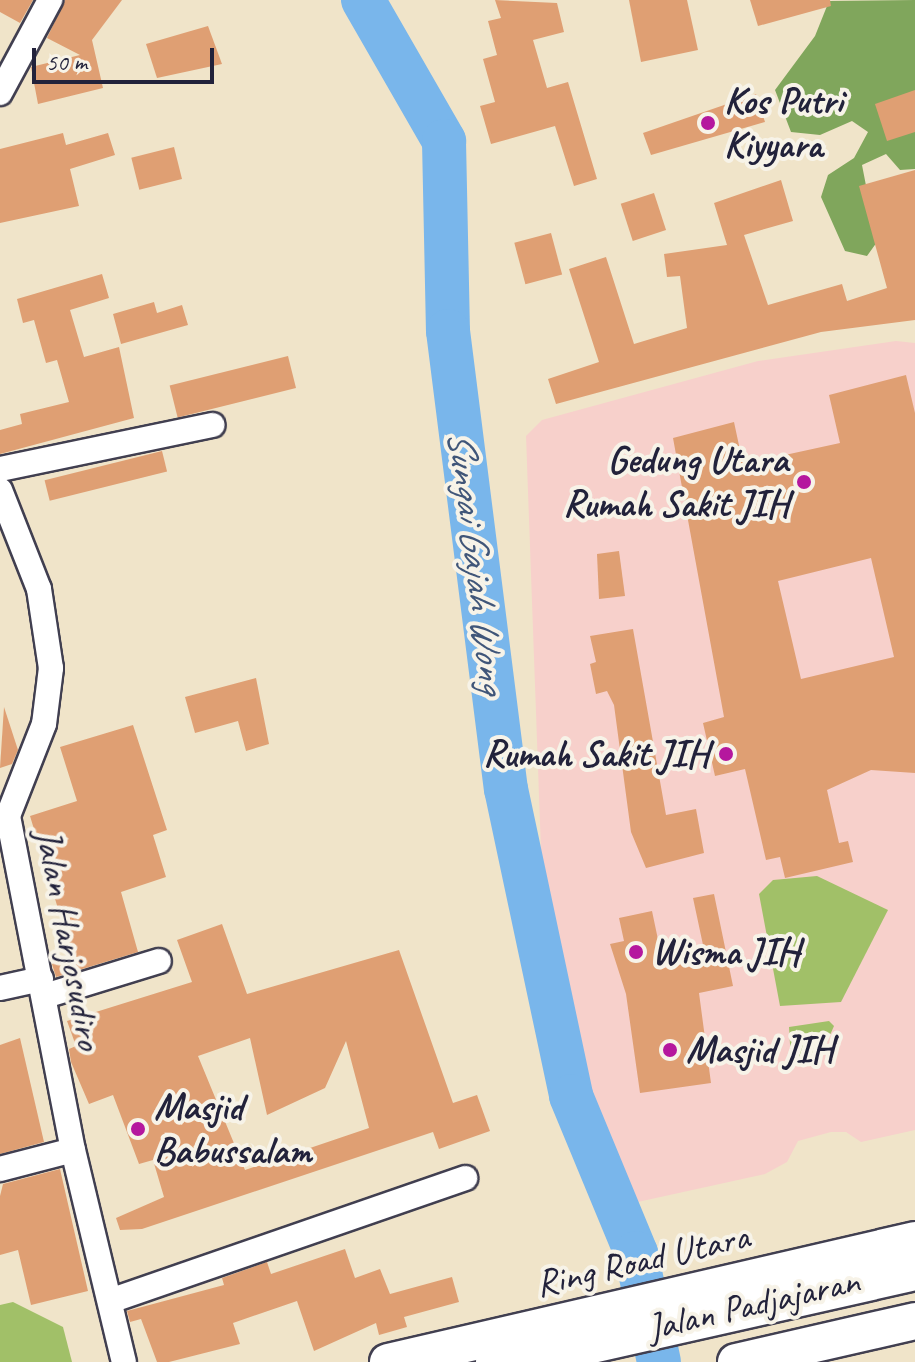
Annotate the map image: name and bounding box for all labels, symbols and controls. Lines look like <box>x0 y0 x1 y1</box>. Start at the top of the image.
scale bar <box>36 32 218 82</box>
text: 50 m <box>46 47 87 77</box>
place label: Kos Putri Kiyyara <box>724 78 842 168</box>
marker: Kos Putri Kiyyara <box>699 114 717 132</box>
water label: Sungai Gajah Wong <box>437 428 517 694</box>
place label: Gedung Utara Rumah Sakit JIH <box>563 437 788 526</box>
marker: Gedung Utara Rumah Sakit JIH <box>795 473 813 491</box>
place label: Rumah Sakit JIH <box>483 731 708 777</box>
marker: Rumah Sakit JIH <box>715 743 737 765</box>
street label: Jalan Harjosudiro <box>25 824 113 1054</box>
place label: Wisma JIH <box>652 929 798 975</box>
marker: Wisma JIH <box>627 943 645 961</box>
place label: Masjid JIH <box>686 1027 833 1073</box>
marker: Masjid JIH <box>661 1041 679 1059</box>
place label: Masjid Babussalam <box>154 1084 311 1174</box>
marker: Masjid Babussalam <box>129 1120 147 1138</box>
street label: Ring Road Utara <box>530 1213 754 1307</box>
street label: Jalan Padjajaran <box>642 1257 864 1351</box>

